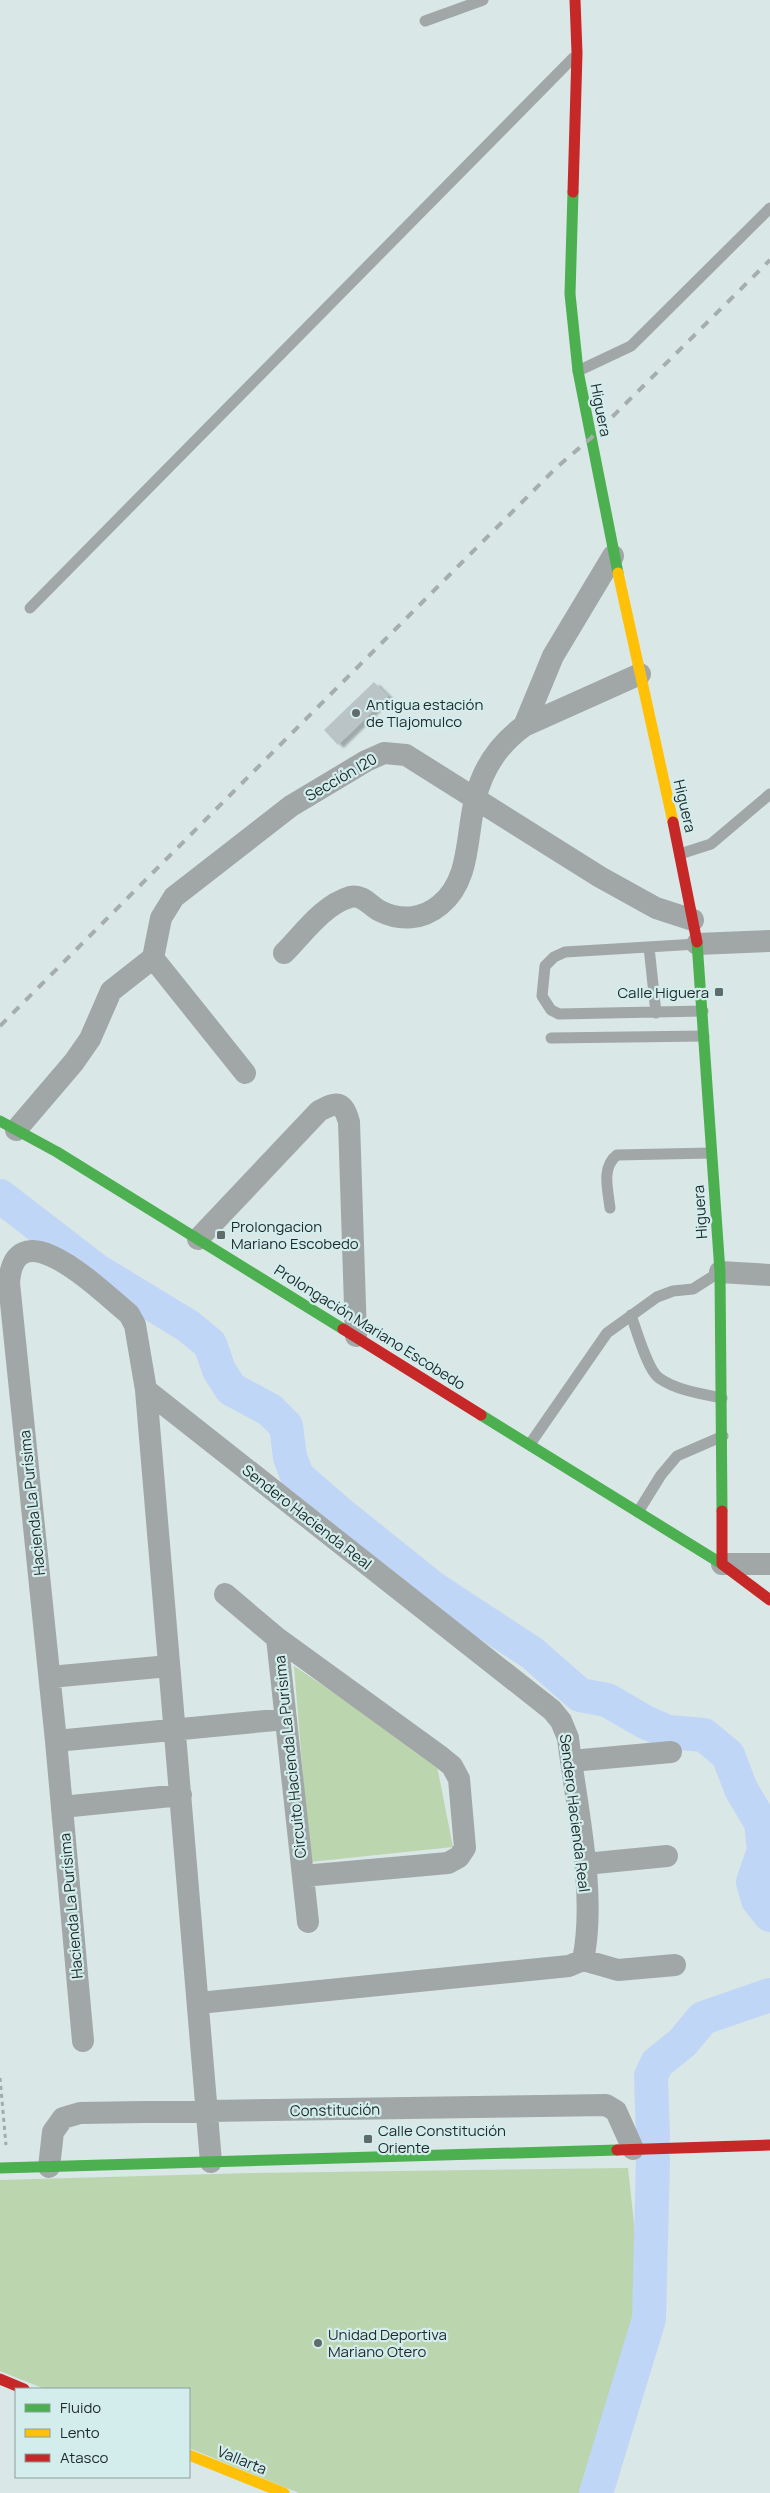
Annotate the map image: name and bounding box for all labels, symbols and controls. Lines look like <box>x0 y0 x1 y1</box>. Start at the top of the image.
street label: Higuera <box>586 382 616 438</box>
place label: Antigua estación de Tlajomulco <box>366 694 483 732</box>
marker: Antigua estación de Tlajomulco <box>350 707 362 719</box>
street label: Sección I20 <box>301 748 381 806</box>
street label: Higuera <box>669 777 701 835</box>
place label: Calle Higuera <box>617 982 709 1003</box>
marker: Calle Higuera <box>713 986 725 998</box>
street label: Higuera <box>688 1184 712 1240</box>
place label: Prolongacion Mariano Escobedo <box>231 1216 359 1254</box>
marker: Prolongacion Mariano Escobedo <box>215 1229 227 1241</box>
street label: Prolongación Mariano Escobedo <box>270 1259 470 1395</box>
street label: Hacienda La Purísima <box>14 1429 50 1577</box>
street label: Sendero Hacienda Real <box>238 1460 376 1574</box>
street label: Circuito Hacienda La Purísima <box>269 1655 311 1859</box>
street label: Sendero Hacienda Real <box>555 1733 595 1893</box>
street label: Hacienda La Purísima <box>54 1832 88 1980</box>
street label: Constitución <box>290 2099 380 2121</box>
place label: Calle Constitución Oriente <box>378 2120 506 2158</box>
marker: Calle Constitución Oriente <box>362 2133 374 2145</box>
place label: Unidad Deportiva Mariano Otero <box>328 2324 447 2362</box>
marker: Unidad Deportiva Mariano Otero <box>312 2337 324 2349</box>
legend <box>15 2388 190 2478</box>
text: Fluido <box>60 2397 101 2418</box>
text: Lento <box>60 2422 100 2443</box>
street label: Vallarta <box>214 2441 270 2479</box>
text: Atasco <box>60 2447 108 2468</box>

